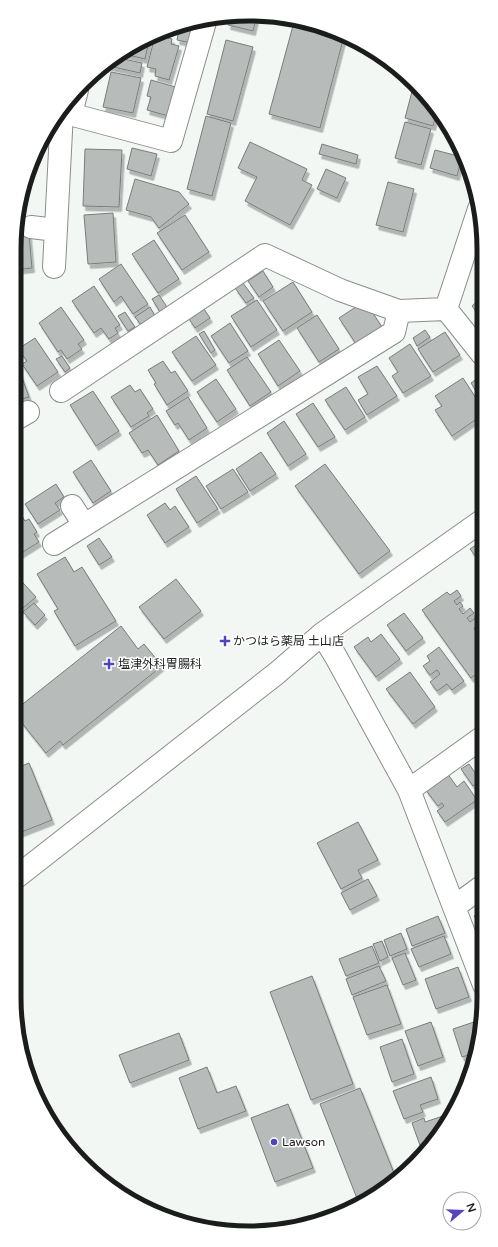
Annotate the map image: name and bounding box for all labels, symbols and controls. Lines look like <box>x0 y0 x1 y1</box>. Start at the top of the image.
place label: かつはら薬局 土山店 <box>233 634 344 648</box>
marker: かつはら薬局 土山店 <box>220 636 230 646</box>
place label: 塩津外科胃腸科 <box>118 657 202 671</box>
marker: 塩津外科胃腸科 <box>103 658 115 670</box>
place label: Lawson <box>282 1135 325 1149</box>
marker: Lawson <box>269 1137 279 1147</box>
north arrow <box>442 1191 482 1231</box>
text: N <box>463 1202 479 1214</box>

